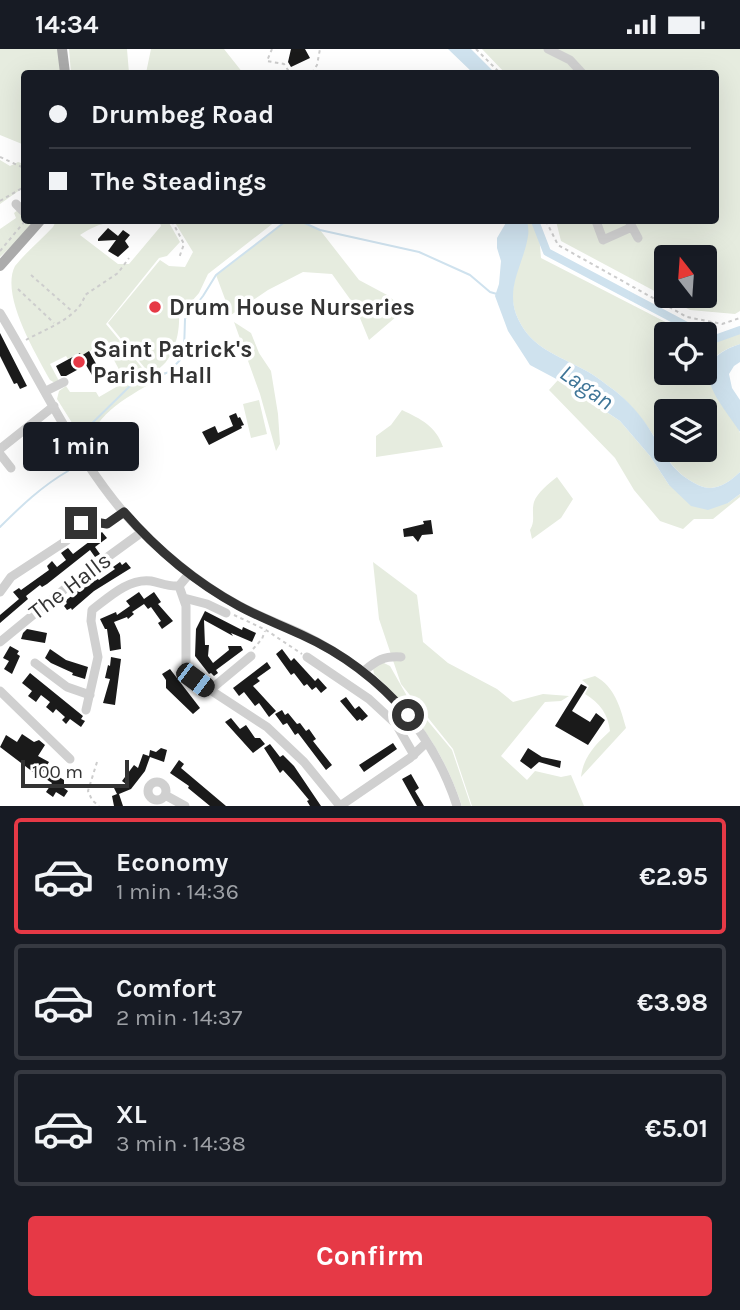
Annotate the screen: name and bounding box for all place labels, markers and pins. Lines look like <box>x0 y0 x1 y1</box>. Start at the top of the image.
place label: Drum House Nurseries <box>169 294 415 321</box>
marker: Drum House Nurseries <box>147 299 163 315</box>
place label: Saint Patrick's Parish Hall <box>93 336 252 389</box>
marker: Saint Patrick's Parish Hall <box>71 354 87 370</box>

